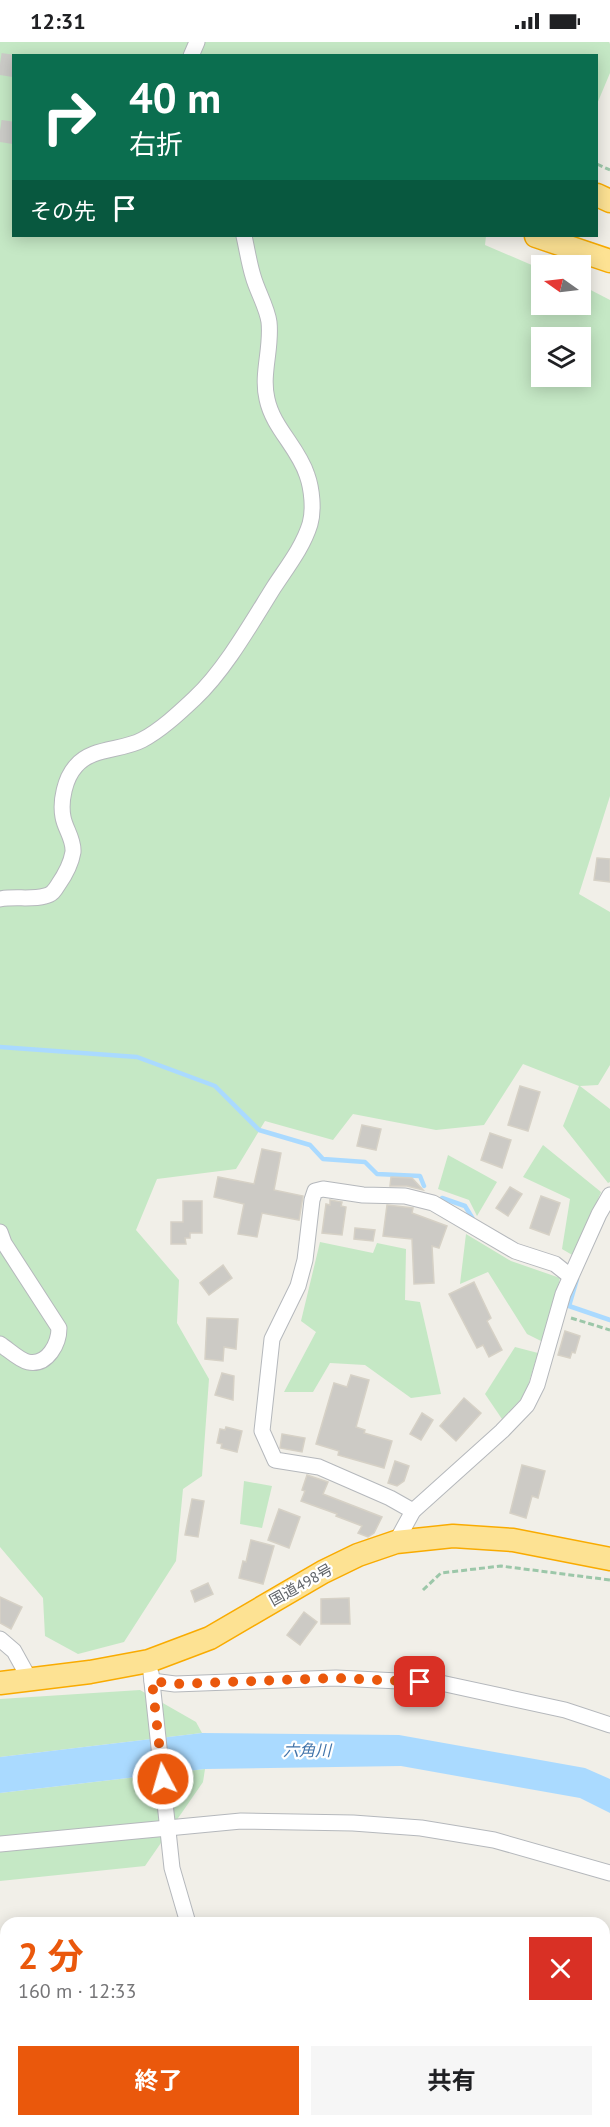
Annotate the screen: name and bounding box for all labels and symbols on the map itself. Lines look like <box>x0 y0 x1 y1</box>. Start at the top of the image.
north arrow <box>531 255 591 315</box>
street label: 国道498号 <box>266 1559 336 1610</box>
pin <box>394 1656 445 1707</box>
water label: 六角川 <box>283 1740 333 1760</box>
position arrow <box>131 1747 195 1811</box>

